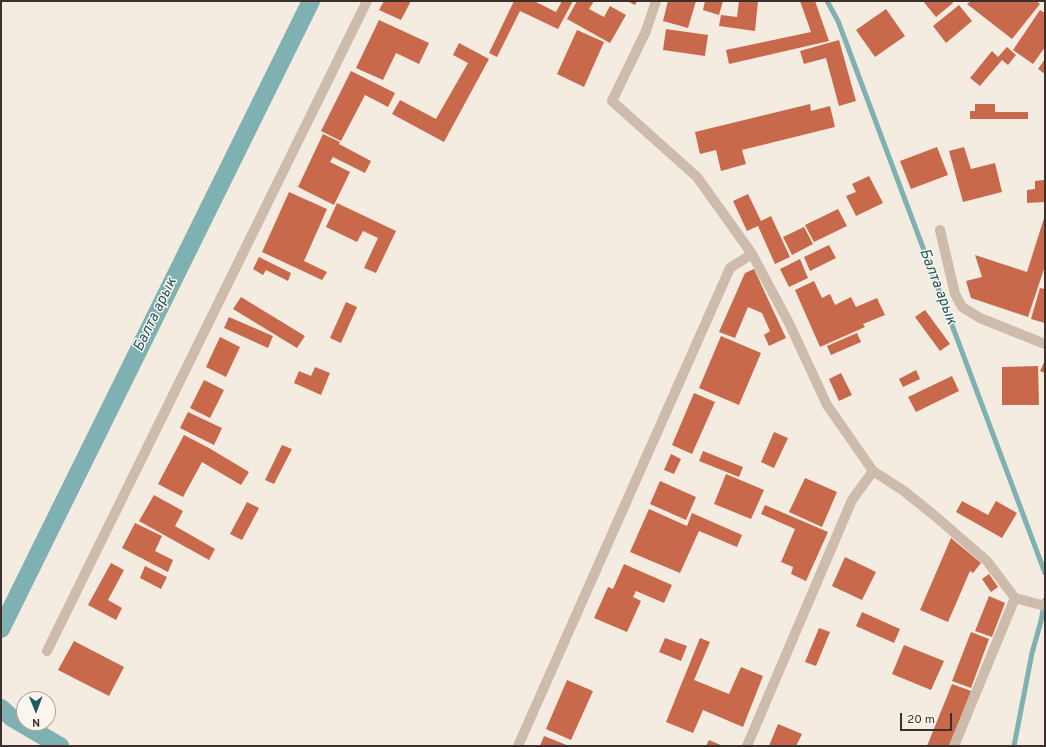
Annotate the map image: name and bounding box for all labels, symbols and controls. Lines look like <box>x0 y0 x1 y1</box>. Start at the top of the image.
water label: Балта арык <box>914 246 960 328</box>
water label: Балта арык <box>130 275 182 355</box>
north arrow <box>16 691 56 731</box>
scale bar <box>902 705 954 731</box>
text: 20 m <box>907 712 935 728</box>
text: N <box>32 715 40 729</box>

